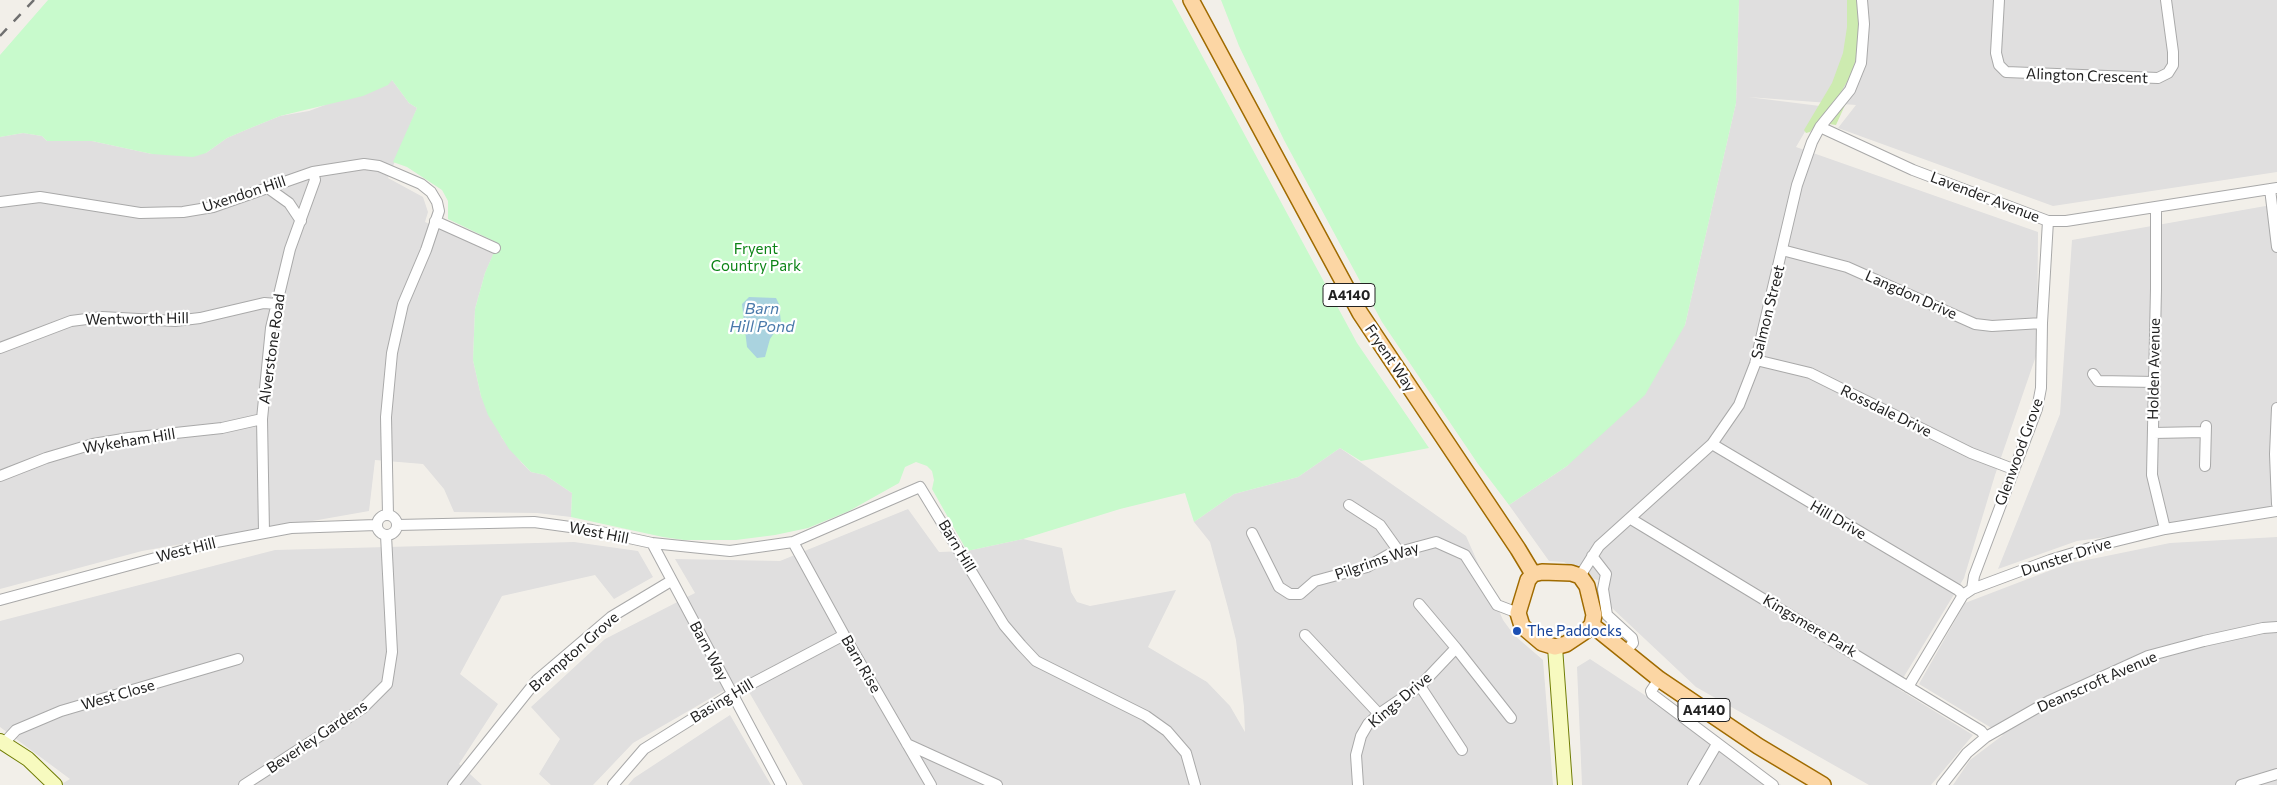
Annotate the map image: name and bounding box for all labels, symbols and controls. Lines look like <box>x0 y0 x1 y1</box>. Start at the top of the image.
street label: Alington Crescent <box>2026 65 2148 87</box>
street label: Lavender Avenue <box>1928 168 2042 226</box>
street label: Uxendon Hill <box>200 172 288 216</box>
park label: Fryent Country Park <box>711 240 801 275</box>
street label: Salmon Street <box>1748 263 1788 361</box>
street label: Langdon Drive <box>1862 267 1960 323</box>
road number: A4140 <box>1323 284 1375 306</box>
street label: Alverstone Road <box>255 293 289 405</box>
water label: Barn Hill Pond <box>729 299 795 337</box>
street label: Wentworth Hill <box>85 309 189 329</box>
street label: Holden Avenue <box>2144 318 2164 420</box>
street label: Fryent Way <box>1361 321 1419 395</box>
street label: Rossdale Drive <box>1837 381 1935 441</box>
street label: Glenwood Grove <box>1991 396 2047 508</box>
street label: Wykeham Hill <box>81 425 177 457</box>
street label: Hill Drive <box>1807 497 1869 543</box>
street label: Barn Hill <box>934 517 980 575</box>
street label: West Hill <box>567 518 631 548</box>
street label: West Hill <box>154 534 218 566</box>
street label: Dunster Drive <box>2019 534 2113 580</box>
street label: Pilgrims Way <box>1333 538 1421 584</box>
street label: Kingsmere Park <box>1760 591 1860 661</box>
street label: Brampton Grove <box>526 608 622 696</box>
street label: Barn Way <box>686 618 732 684</box>
place label: The Paddocks <box>1527 622 1622 640</box>
marker: The Paddocks <box>1511 625 1523 637</box>
street label: Barn Rise <box>837 632 885 696</box>
street label: Deanscroft Avenue <box>2034 648 2160 716</box>
street label: Kings Drive <box>1365 668 1435 732</box>
street label: Basing Hill <box>687 675 757 727</box>
street label: West Close <box>79 676 157 714</box>
street label: Beverley Gardens <box>263 697 371 777</box>
road number: A4140 <box>1678 698 1730 722</box>

